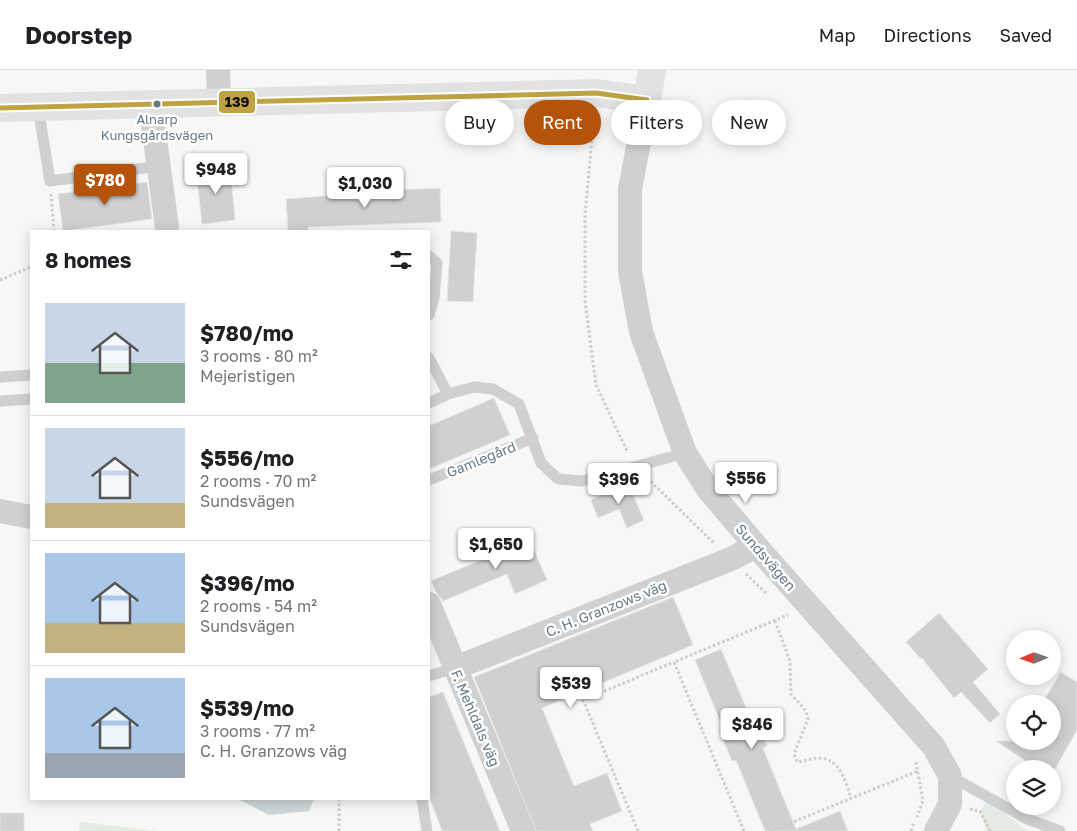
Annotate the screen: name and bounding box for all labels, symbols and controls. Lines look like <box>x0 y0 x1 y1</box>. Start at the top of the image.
text: Doorstep <box>25 20 132 49</box>
text: Map <box>819 24 855 46</box>
text: Directions <box>883 24 971 46</box>
text: Saved <box>999 24 1052 46</box>
line badge: 139 <box>218 90 256 114</box>
text: 139 <box>225 93 249 110</box>
marker: Alnarp Kungsgårdsvägen <box>152 99 162 109</box>
chip: Buy <box>445 100 514 145</box>
chip: Rent <box>524 100 601 145</box>
chip: Filters <box>611 100 702 145</box>
chip: New <box>712 100 786 145</box>
place label: Alnarp Kungsgårdsvägen <box>101 111 213 143</box>
pin: $948 <box>186 152 246 195</box>
text: $948 <box>195 159 237 179</box>
pin: $780 <box>75 164 135 206</box>
pin: $1,030 <box>324 166 406 209</box>
text: $780 <box>85 170 125 190</box>
text: $1,030 <box>338 173 392 193</box>
icon: filters <box>387 246 415 274</box>
text: 8 homes <box>45 247 132 273</box>
text: $780/mo <box>200 320 294 346</box>
icon: home <box>85 323 145 383</box>
text: 3 rooms · 80 m² <box>200 346 318 366</box>
text: Mejeristigen <box>200 366 295 386</box>
street label: Gamlegård <box>444 437 518 481</box>
text: $556/mo <box>200 445 294 471</box>
icon: home <box>85 448 145 508</box>
pin: $396 <box>589 462 649 505</box>
pin: $556 <box>716 462 776 504</box>
text: $556 <box>726 468 766 488</box>
text: $396 <box>599 469 639 489</box>
text: 2 rooms · 70 m² <box>200 471 316 491</box>
text: Sundsvägen <box>200 491 295 511</box>
street label: Sundsvägen <box>732 520 800 594</box>
pin: $1,650 <box>455 528 537 570</box>
text: $1,650 <box>469 534 523 554</box>
text: $396/mo <box>200 570 295 596</box>
icon: home <box>85 573 145 633</box>
street label: C. H. Granzows väg <box>543 576 669 640</box>
text: 2 rooms · 54 m² <box>200 596 317 616</box>
text: Sundsvägen <box>200 616 295 636</box>
north arrow <box>1006 630 1061 685</box>
map controls <box>1006 630 1061 815</box>
pin: $539 <box>541 666 601 709</box>
street label: F. Mehldals väg <box>448 667 504 769</box>
text: $539 <box>551 673 591 693</box>
text: $539/mo <box>200 695 294 721</box>
button: locate <box>1006 695 1061 750</box>
icon: home <box>85 698 145 758</box>
pin: $846 <box>722 708 782 750</box>
text: $846 <box>731 714 773 734</box>
text: 3 rooms · 77 m² <box>200 721 315 741</box>
text: C. H. Granzows väg <box>200 741 347 761</box>
button: layers <box>1006 760 1061 815</box>

